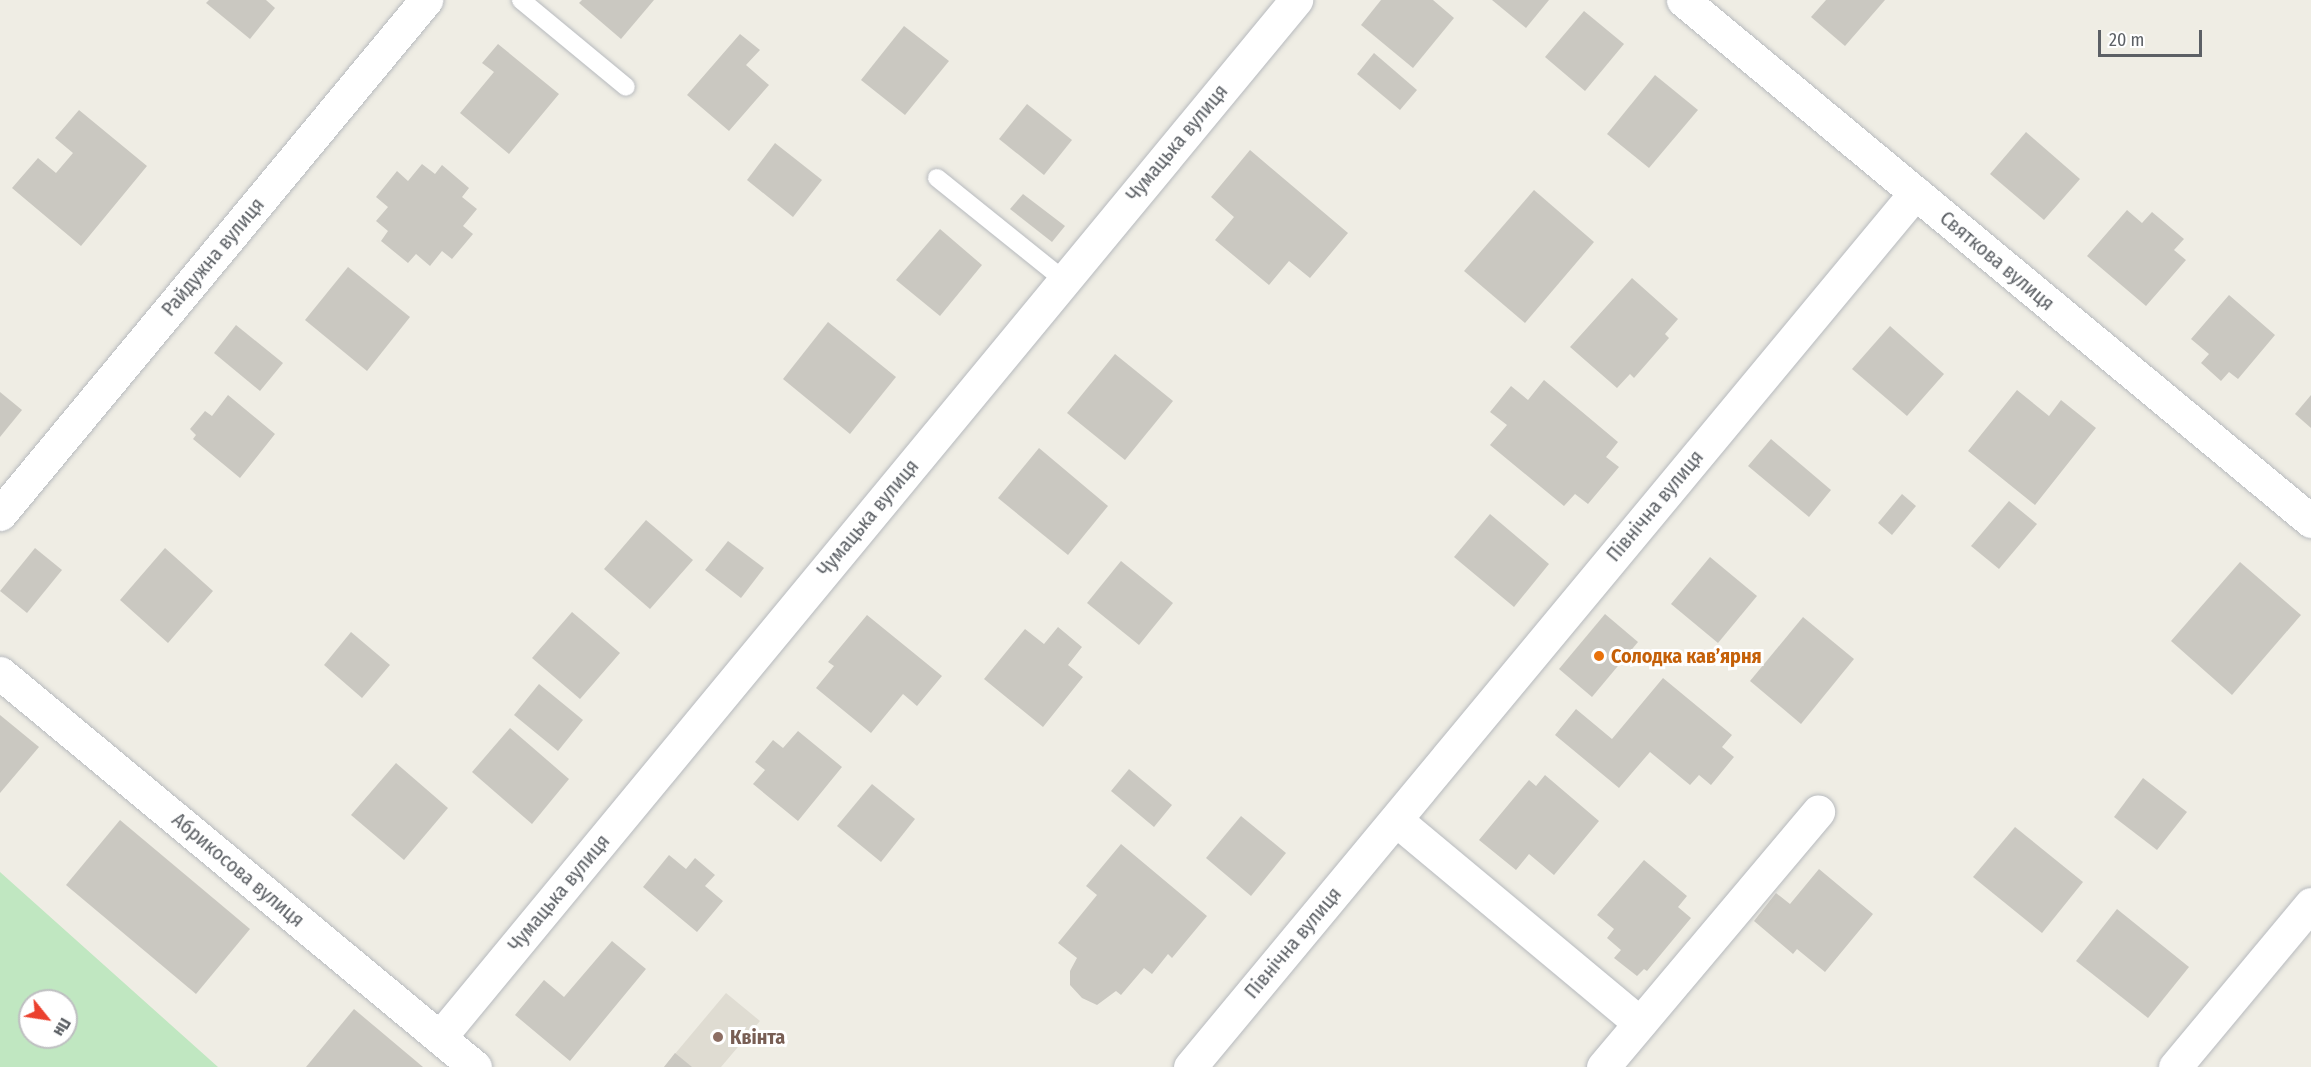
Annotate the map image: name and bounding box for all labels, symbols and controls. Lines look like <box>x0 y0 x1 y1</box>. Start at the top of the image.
scale bar <box>2101 18 2204 56</box>
text: 20 m <box>2109 29 2144 51</box>
street label: Чумацька вулиця <box>1121 80 1233 206</box>
street label: Райдужна вулиця <box>157 193 269 321</box>
street label: Святкова вулиця <box>1935 206 2059 316</box>
street label: Північна вулиця <box>1601 445 1709 567</box>
street label: Чумацька вулиця <box>812 455 924 581</box>
place label: Солодка кав’ярня <box>1611 644 1762 668</box>
marker: Солодка кав’ярня <box>1592 649 1606 663</box>
street label: Абрикосова вулиця <box>167 808 309 932</box>
street label: Чумацька вулиця <box>503 830 615 956</box>
street label: Північна вулиця <box>1239 882 1347 1004</box>
north arrow <box>18 989 78 1049</box>
text: Пн <box>50 1015 75 1040</box>
place label: Квінта <box>730 1025 785 1049</box>
marker: Квінта <box>711 1030 725 1044</box>

